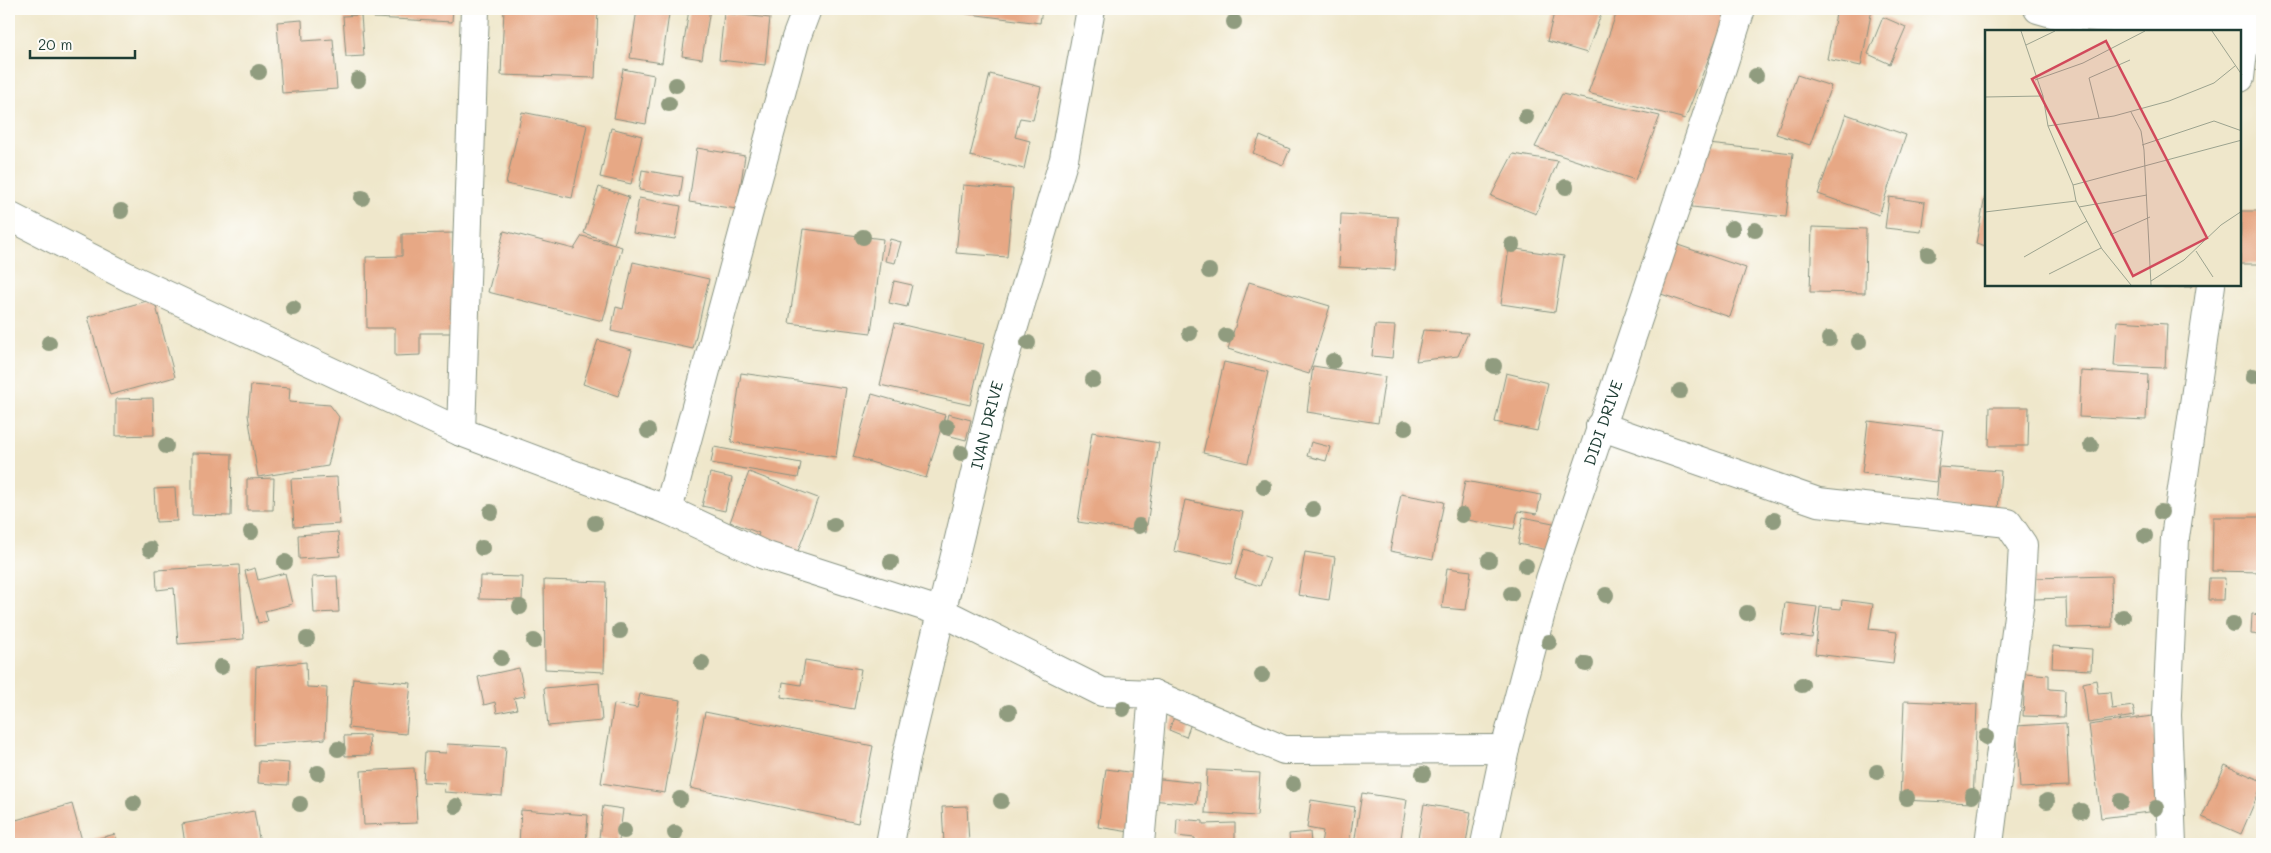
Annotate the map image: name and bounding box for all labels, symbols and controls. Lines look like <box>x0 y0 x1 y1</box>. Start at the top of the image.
scale bar <box>30 28 135 60</box>
inset map <box>1985 30 2241 286</box>
text: 20 m <box>38 34 72 54</box>
street label: DIDI DRIVE <box>1578 377 1627 468</box>
street label: IVAN DRIVE <box>965 378 1007 471</box>

